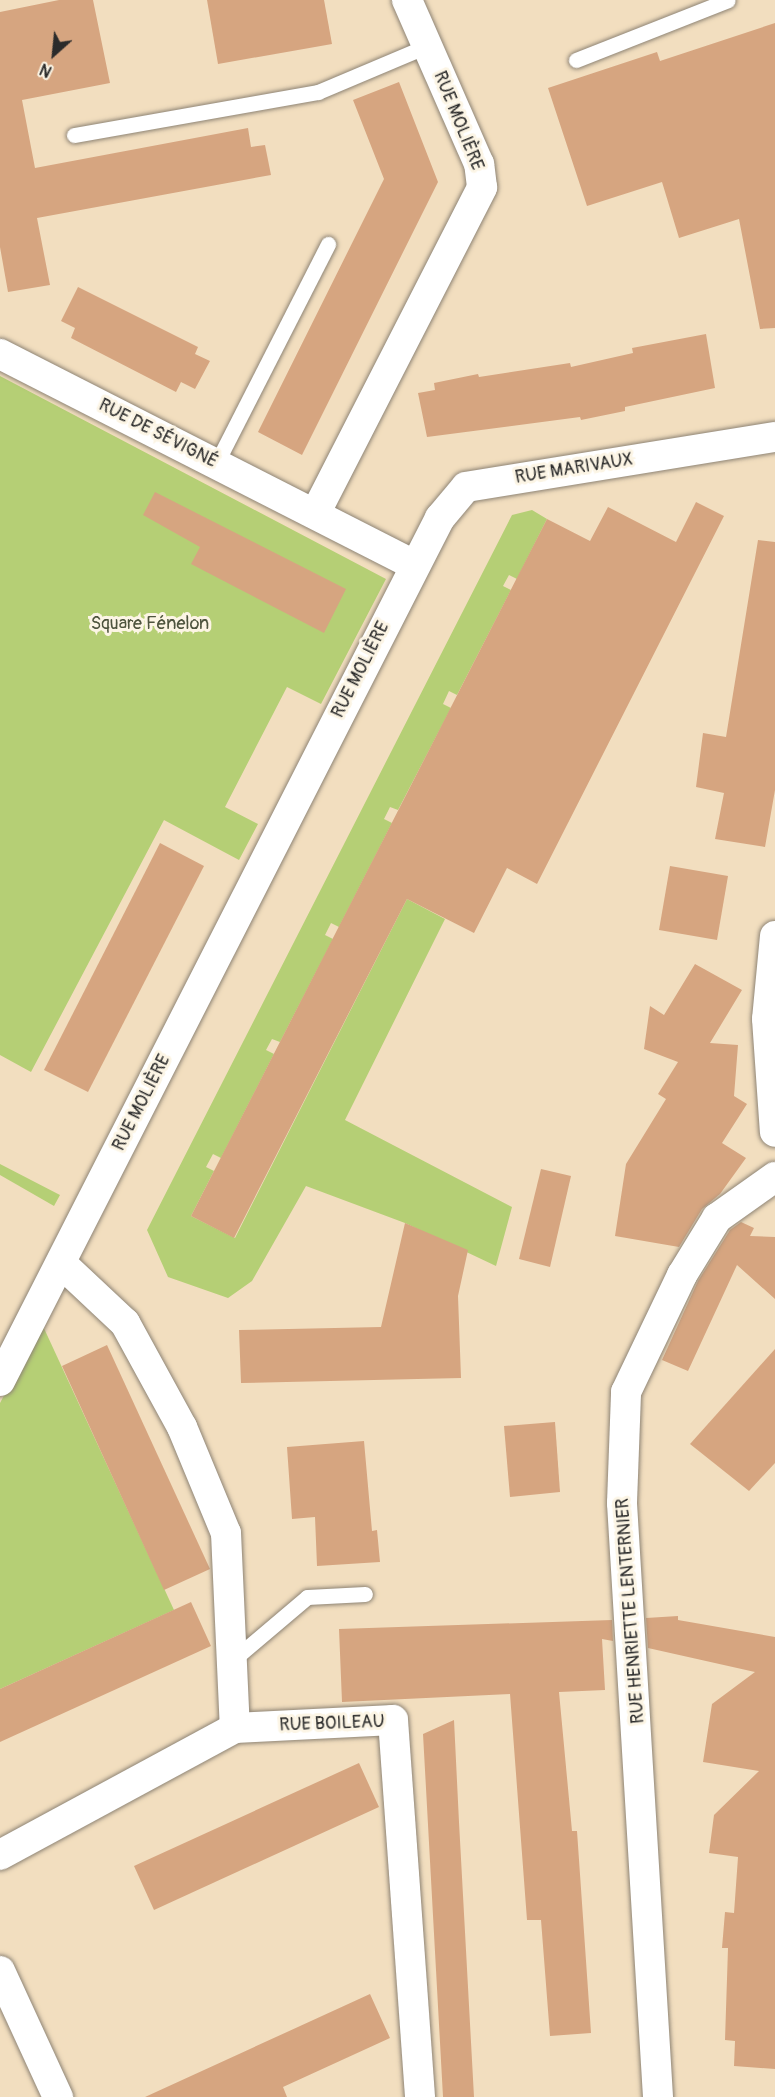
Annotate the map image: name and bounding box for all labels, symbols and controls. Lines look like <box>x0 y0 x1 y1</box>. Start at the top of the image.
north arrow <box>24 24 84 84</box>
text: N <box>36 59 55 81</box>
street label: RUE MOLIÈRE <box>428 68 488 174</box>
street label: RUE DE SÉVIGNÉ <box>95 395 221 473</box>
street label: RUE MARIVAUX <box>514 449 634 489</box>
park label: Square Fénelon <box>91 613 209 635</box>
street label: RUE MOLIÈRE <box>328 618 394 722</box>
street label: RUE MOLIÈRE <box>109 1051 175 1155</box>
street label: RUE HENRIETTE LENTERNIER <box>612 1498 650 1724</box>
street label: RUE BOILEAU <box>279 1711 385 1737</box>

